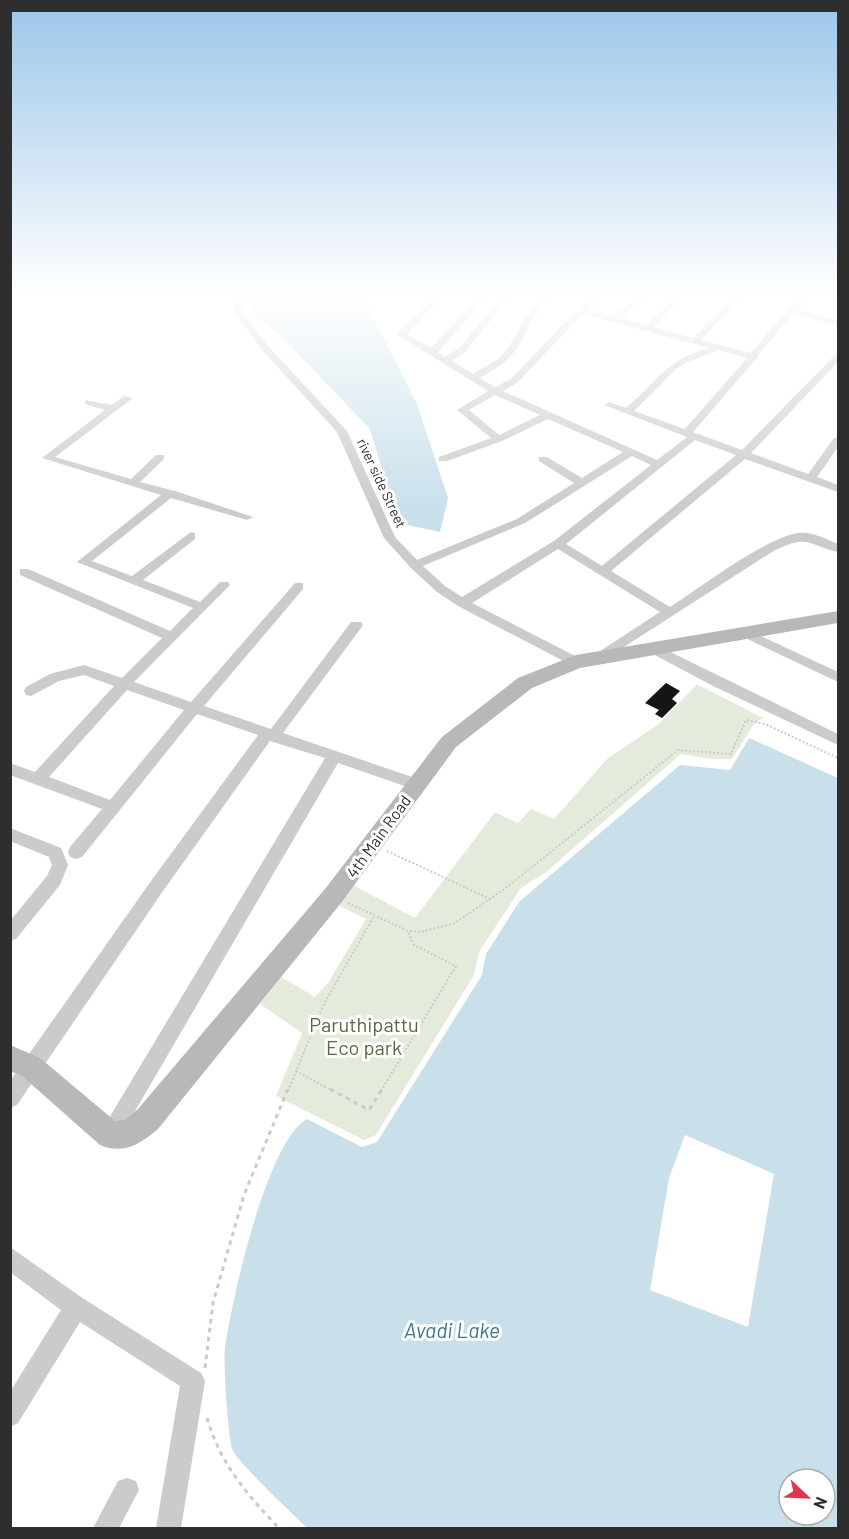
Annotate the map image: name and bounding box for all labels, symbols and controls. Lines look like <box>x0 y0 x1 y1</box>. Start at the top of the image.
street label: river side Street <box>354 436 410 530</box>
street label: 4th Main Road <box>342 791 414 881</box>
park label: Paruthipattu Eco park <box>309 1012 419 1059</box>
water label: Avadi Lake <box>404 1317 500 1342</box>
north arrow <box>777 1467 837 1527</box>
text: N <box>810 1494 832 1512</box>

